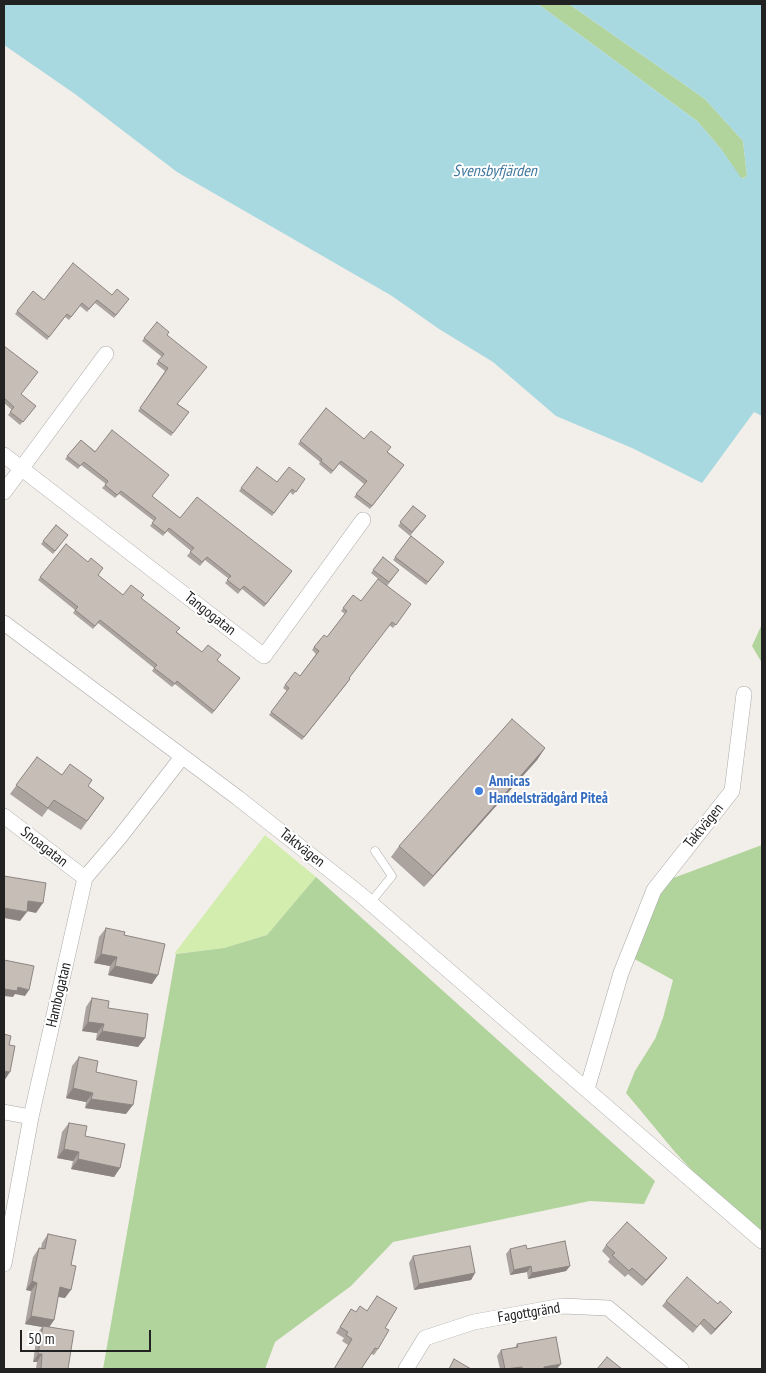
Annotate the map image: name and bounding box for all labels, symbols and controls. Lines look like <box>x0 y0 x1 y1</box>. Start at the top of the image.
water label: Svensbyfjärden <box>453 161 537 181</box>
street label: Tangogatan <box>181 588 239 640</box>
place label: Annicas Handelsträdgård Piteå <box>489 773 608 808</box>
marker: Annicas Handelsträdgård Piteå <box>473 785 485 797</box>
street label: Taktvägen <box>681 800 727 852</box>
street label: Snoagatan <box>17 823 71 871</box>
street label: Taktvägen <box>276 825 328 871</box>
street label: Hambogatan <box>43 961 75 1029</box>
street label: Fagottgränd <box>497 1299 561 1327</box>
scale bar <box>22 1320 154 1352</box>
text: 50 m <box>28 1329 54 1348</box>

